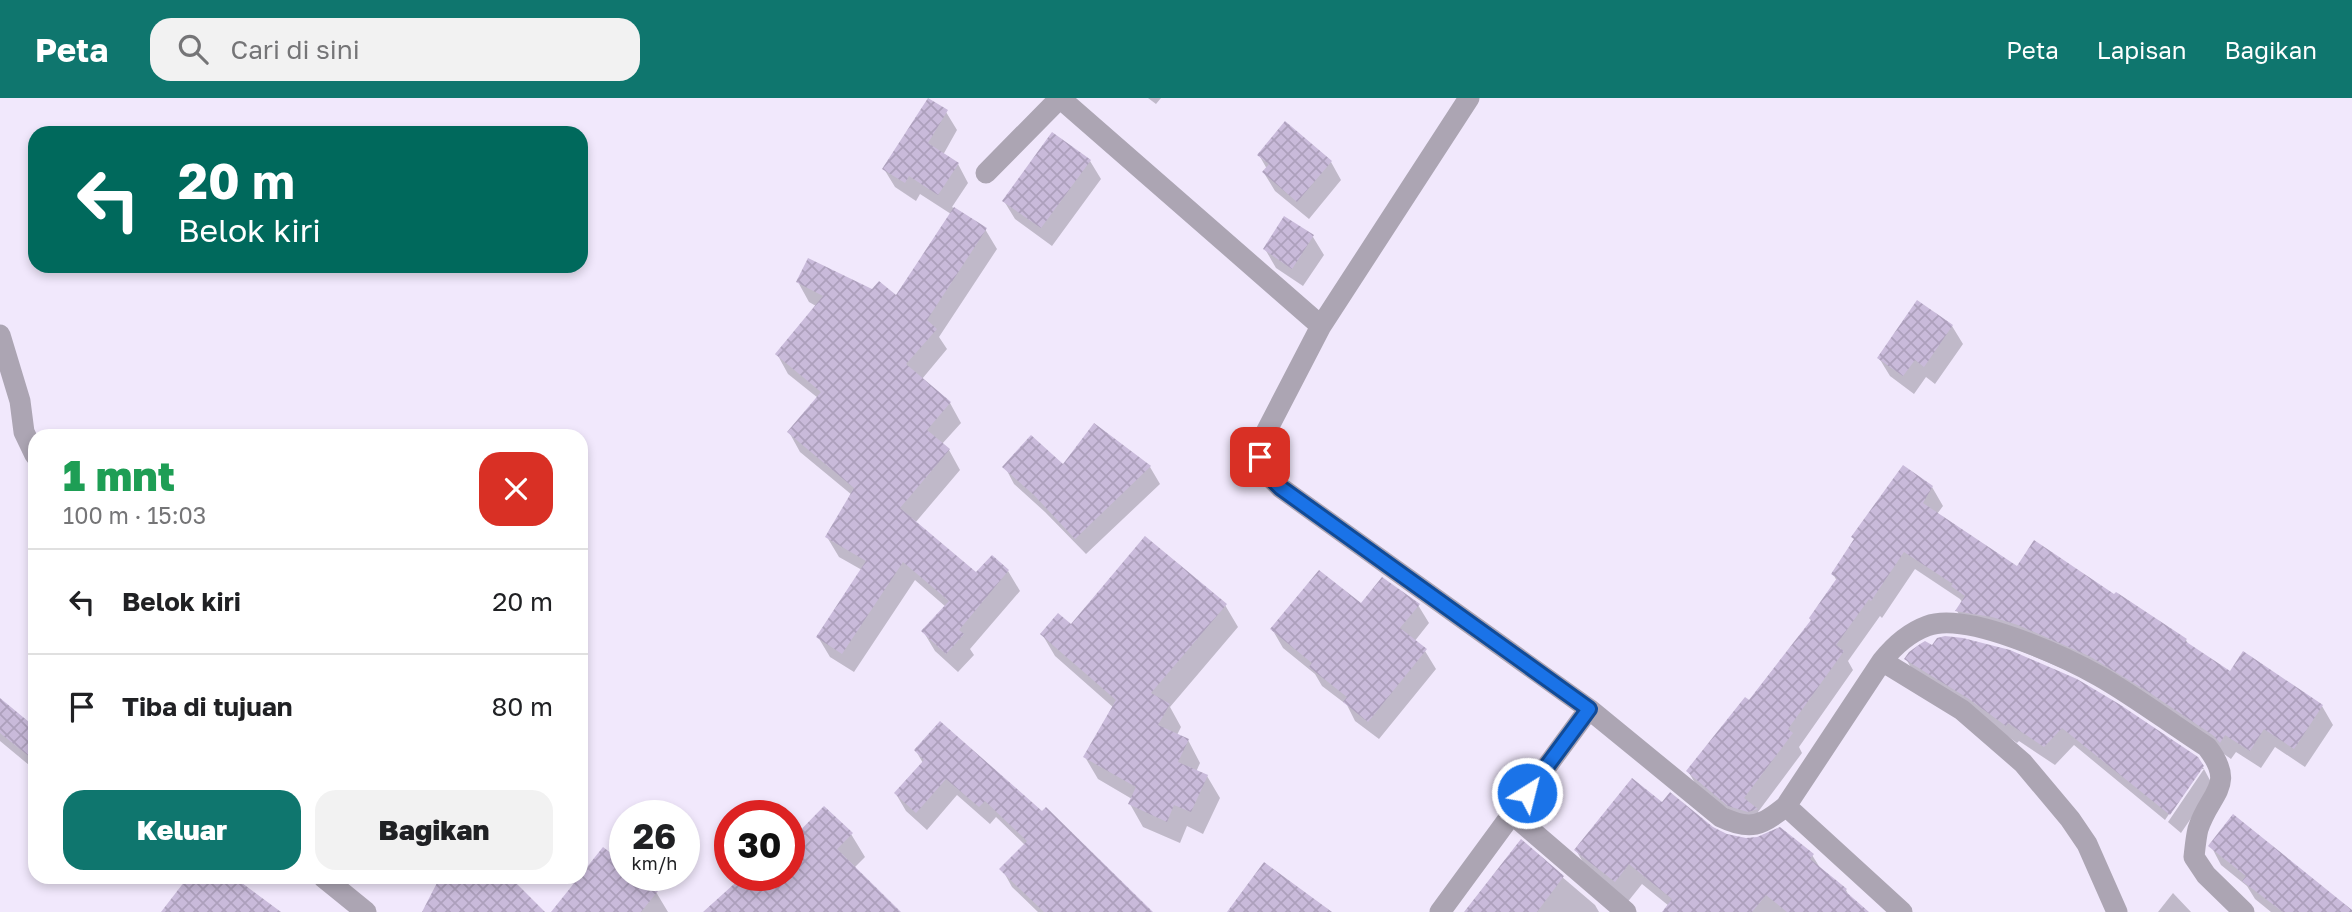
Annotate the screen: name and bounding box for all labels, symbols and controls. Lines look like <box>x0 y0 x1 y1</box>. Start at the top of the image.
search box <box>150 18 640 81</box>
text: Peta <box>35 30 108 69</box>
icon: search <box>174 30 212 68</box>
text: Cari di sini <box>230 34 360 65</box>
text: Peta <box>2006 35 2059 64</box>
text: Lapisan <box>2097 35 2187 64</box>
text: Bagikan <box>2225 35 2317 64</box>
text: 20 m <box>178 151 295 210</box>
icon: left <box>63 154 154 245</box>
text: Belok kiri <box>178 211 321 249</box>
pin <box>1230 427 1290 487</box>
icon: arrive <box>1241 438 1279 476</box>
text: 1 mnt <box>63 450 175 500</box>
button: close <box>479 452 553 526</box>
text: 100 m · 15:03 <box>63 501 206 529</box>
icon: left <box>63 583 101 621</box>
text: Belok kiri <box>122 586 241 617</box>
text: 20 m <box>492 586 553 617</box>
icon: arrive <box>63 688 101 726</box>
text: Tiba di tujuan <box>122 691 292 722</box>
text: 80 m <box>492 691 553 722</box>
position arrow <box>1490 756 1564 830</box>
button: Keluar <box>63 790 301 870</box>
button: Bagikan <box>315 790 553 870</box>
speed limit sign: 30 <box>714 800 805 891</box>
text: 26 <box>633 815 676 857</box>
text: km/h <box>632 852 677 874</box>

